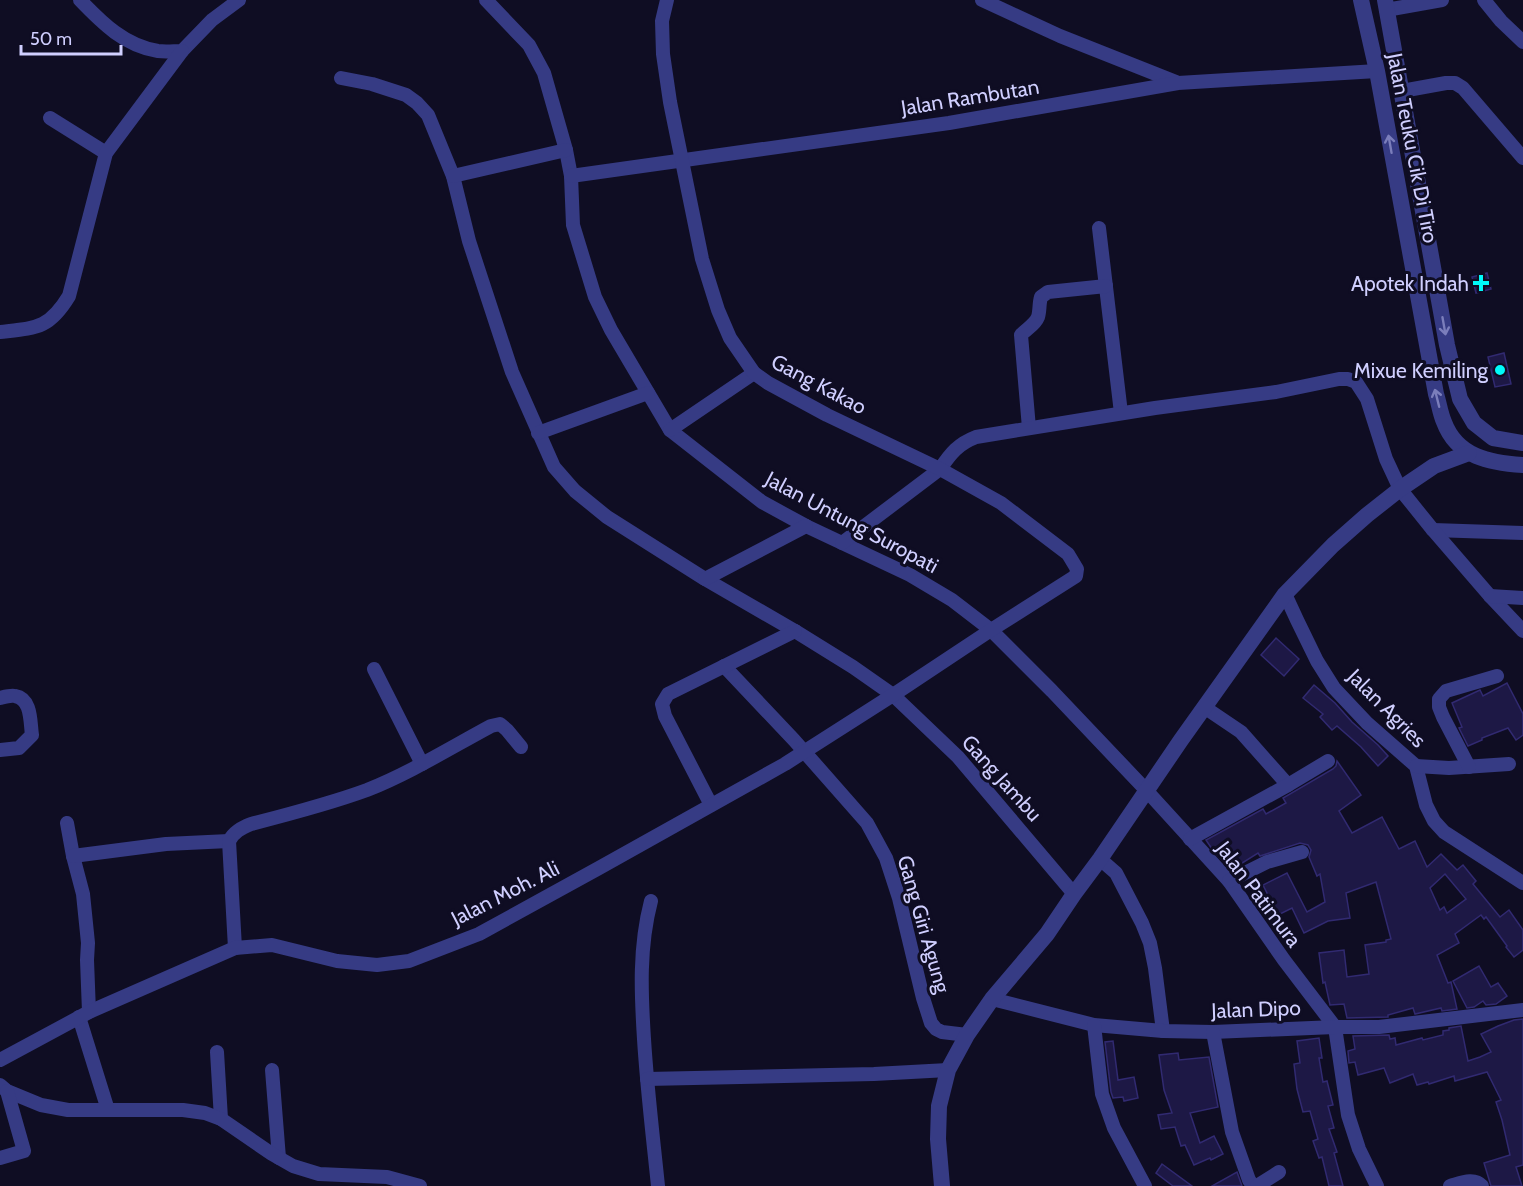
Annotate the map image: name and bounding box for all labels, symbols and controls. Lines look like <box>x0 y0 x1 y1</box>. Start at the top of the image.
scale bar <box>21 18 122 56</box>
text: 50 m <box>30 28 72 50</box>
street label: Jalan Teuku Cik Di Tiro <box>1382 50 1444 245</box>
street label: Jalan Rambutan <box>898 74 1041 120</box>
one-way arrow <box>1384 135 1395 154</box>
place label: Apotek Indah <box>1351 271 1469 296</box>
marker: Apotek Indah <box>1474 276 1488 290</box>
one-way arrow <box>1439 316 1450 335</box>
street label: Gang Kakao <box>767 349 871 419</box>
place label: Mixue Kemiling <box>1354 358 1489 383</box>
marker: Mixue Kemiling <box>1493 363 1507 377</box>
one-way arrow <box>1431 388 1443 407</box>
street label: Jalan Untung Suropati <box>760 465 943 578</box>
street label: Jalan Agries <box>1342 663 1432 753</box>
street label: Gang Jambu <box>957 730 1047 826</box>
street label: Jalan Patimura <box>1211 835 1307 952</box>
street label: Gang Giri Agung <box>892 852 956 996</box>
street label: Jalan Moh. Ali <box>446 855 563 931</box>
street label: Jalan Dipo <box>1210 995 1301 1023</box>

